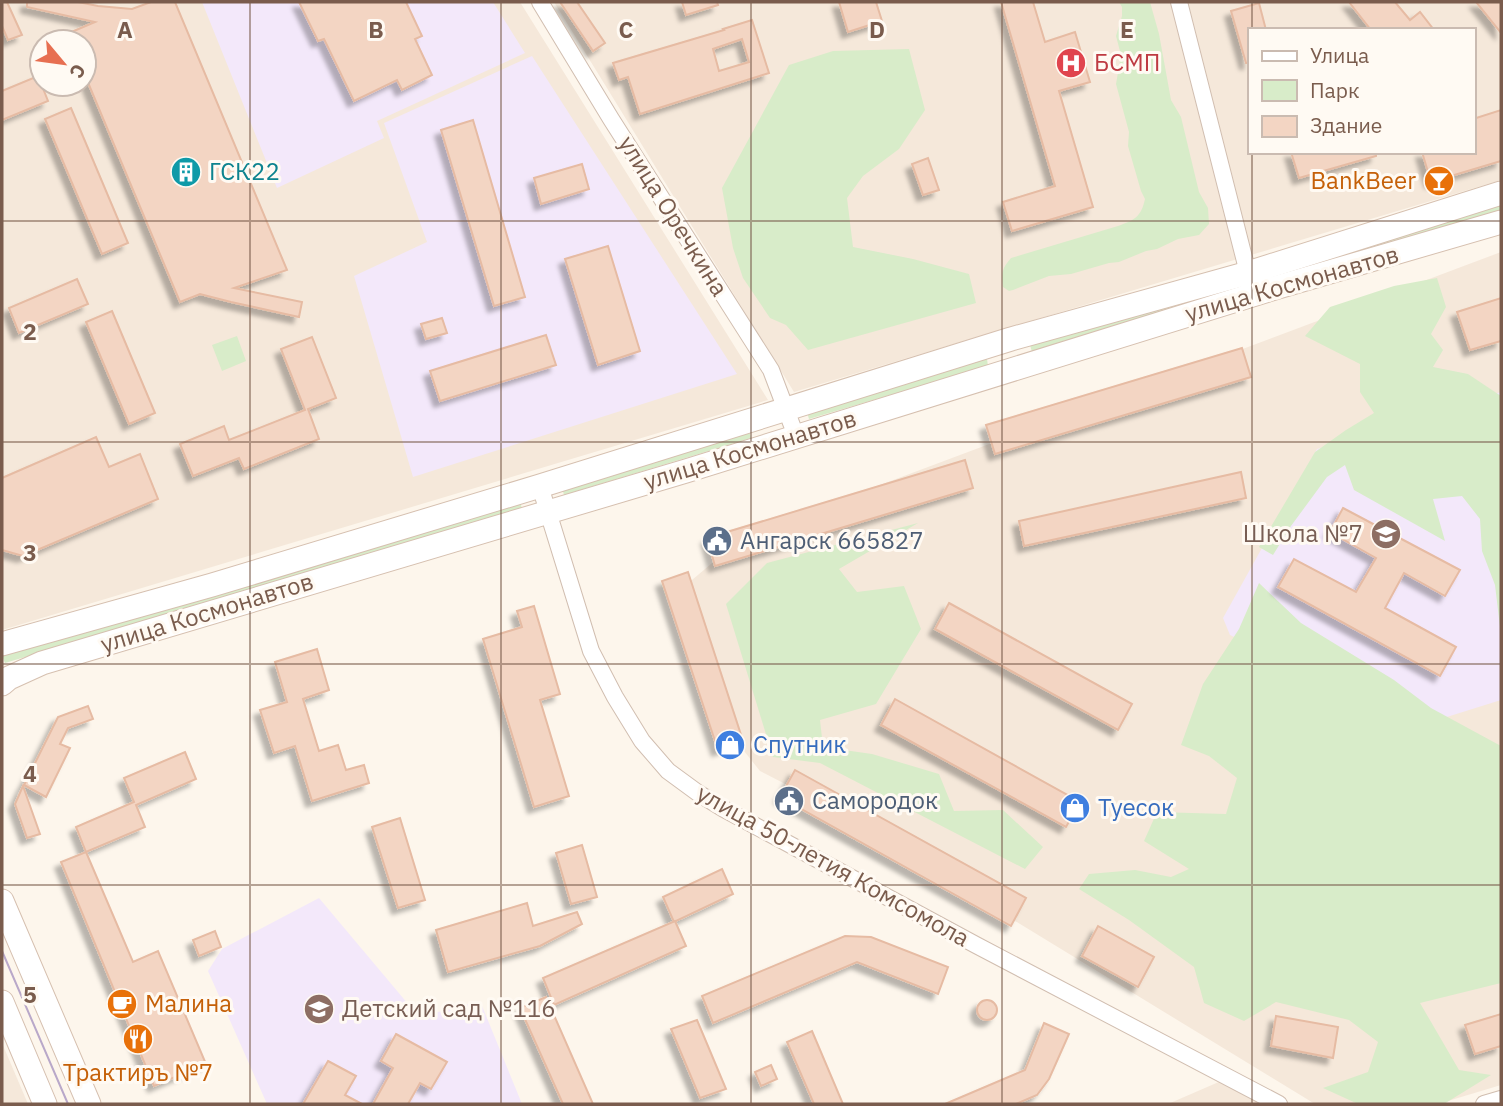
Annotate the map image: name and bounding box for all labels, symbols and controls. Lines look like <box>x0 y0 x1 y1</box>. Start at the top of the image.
text: A <box>117 14 133 44</box>
text: B <box>368 14 384 44</box>
text: C <box>619 14 634 44</box>
text: D <box>869 14 885 44</box>
text: E <box>1120 14 1134 44</box>
north arrow <box>28 28 98 98</box>
legend <box>1248 28 1475 154</box>
text: Улица <box>1310 41 1369 69</box>
hospital icon: БСМП <box>1054 46 1088 80</box>
place label: БСМП <box>1094 46 1160 78</box>
text: С <box>64 60 91 82</box>
text: Парк <box>1310 76 1360 104</box>
text: Здание <box>1310 111 1382 139</box>
street label: улица Оречкина <box>612 129 736 302</box>
building icon: ГСК22 <box>169 155 203 189</box>
place label: ГСК22 <box>209 155 280 187</box>
place label: BankBeer <box>1310 164 1416 196</box>
bar icon: BankBeer <box>1422 164 1456 198</box>
street label: улица Космонавтов <box>1181 237 1402 329</box>
text: 2 <box>23 316 37 346</box>
street label: улица Космонавтов <box>639 401 860 497</box>
place label: Школа №7 <box>1243 517 1363 549</box>
school or university icon: Школа №7 <box>1369 517 1403 551</box>
public building icon: Ангарск 665827 <box>700 524 734 558</box>
place label: Ангарск 665827 <box>740 524 924 556</box>
text: 3 <box>23 537 37 567</box>
street label: улица Космонавтов <box>96 564 317 660</box>
shop icon: Спутник <box>713 728 747 762</box>
place label: Спутник <box>753 728 847 760</box>
text: 4 <box>23 758 37 788</box>
street label: улица 50-летия Комсомола <box>691 777 976 954</box>
public building icon: Самородок <box>772 784 806 818</box>
place label: Самородок <box>812 784 938 816</box>
shop icon: Туесок <box>1058 791 1092 825</box>
place label: Туесок <box>1098 791 1174 823</box>
text: 5 <box>23 979 37 1009</box>
cafe icon: Малина <box>105 987 139 1021</box>
place label: Малина <box>145 987 232 1019</box>
school or university icon: Детский сад №116 <box>302 992 336 1026</box>
place label: Детский сад №116 <box>342 992 556 1024</box>
restaurant icon: Трактиръ №7 <box>121 1022 155 1056</box>
place label: Трактиръ №7 <box>63 1056 213 1088</box>

